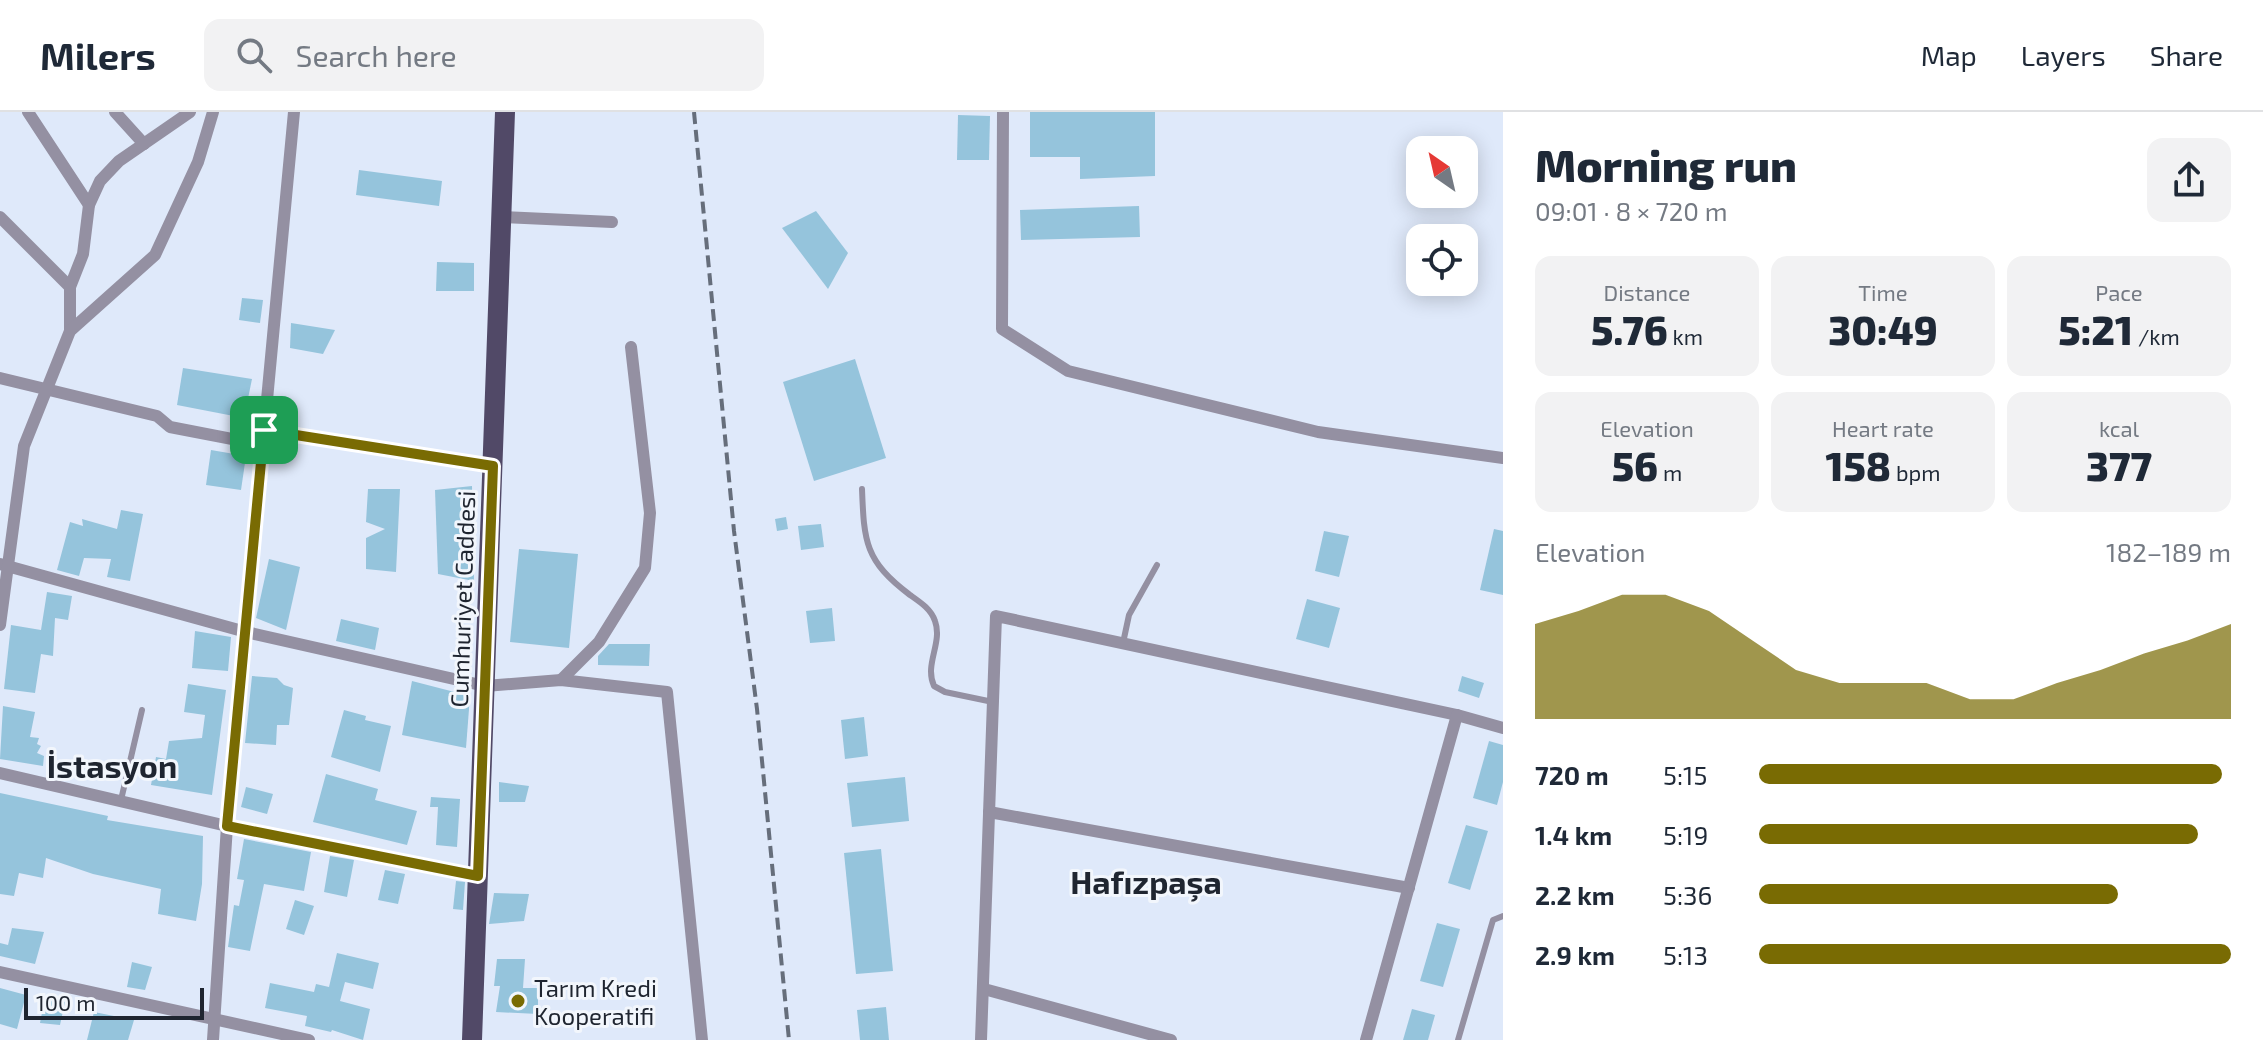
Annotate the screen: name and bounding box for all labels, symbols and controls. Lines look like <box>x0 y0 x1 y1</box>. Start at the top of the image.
search box <box>204 19 764 91</box>
text: Milers <box>40 32 156 78</box>
icon: search <box>232 33 276 77</box>
text: Search here <box>296 37 457 73</box>
text: Map <box>1921 38 1977 72</box>
text: Layers <box>2021 38 2106 72</box>
text: Share <box>2150 38 2223 72</box>
north arrow <box>1406 136 1478 208</box>
map controls <box>1406 136 1478 296</box>
text: Morning run <box>1535 138 1797 191</box>
button: share <box>2147 138 2231 222</box>
text: 09:01 · 8 × 720 m <box>1535 195 1728 226</box>
button: locate <box>1406 224 1478 296</box>
text: Distance <box>1604 279 1690 305</box>
text: Time <box>1858 279 1908 305</box>
text: Pace <box>2095 279 2143 305</box>
text: 5.76 <box>1591 305 1668 353</box>
text: 30:49 <box>1828 305 1938 353</box>
text: 5:21 <box>2058 305 2133 353</box>
text: km <box>1668 323 1703 349</box>
text: /km <box>2133 323 2180 349</box>
pin <box>230 396 298 464</box>
icon: arrive <box>242 408 286 452</box>
text: Elevation <box>1600 415 1694 441</box>
text: Heart rate <box>1832 415 1934 441</box>
text: kcal <box>2099 415 2139 441</box>
text: 56 <box>1612 441 1658 489</box>
text: 158 <box>1825 441 1891 489</box>
text: 377 <box>2086 441 2152 489</box>
text: m <box>1658 459 1682 485</box>
text: bpm <box>1891 459 1941 485</box>
street label: Cumhuriyet Caddesi <box>444 490 480 708</box>
text: Elevation <box>1535 536 1645 567</box>
text: 182–189 m <box>2106 536 2231 567</box>
district label: İstasyon <box>47 746 177 785</box>
text: 720 m <box>1535 759 1609 790</box>
text: 5:15 <box>1663 759 1707 790</box>
text: 1.4 km <box>1535 819 1612 850</box>
text: 5:19 <box>1663 819 1708 850</box>
district label: Hafızpaşa <box>1070 862 1222 902</box>
text: 2.2 km <box>1535 879 1615 910</box>
text: 5:36 <box>1663 879 1712 910</box>
text: 2.9 km <box>1535 939 1615 970</box>
text: 5:13 <box>1663 939 1708 970</box>
place label: Tarım Kredi Kooperatifi <box>534 973 657 1030</box>
scale bar <box>24 984 204 1020</box>
text: 100 m <box>36 989 95 1015</box>
marker: Tarım Kredi Kooperatifi <box>509 992 527 1010</box>

